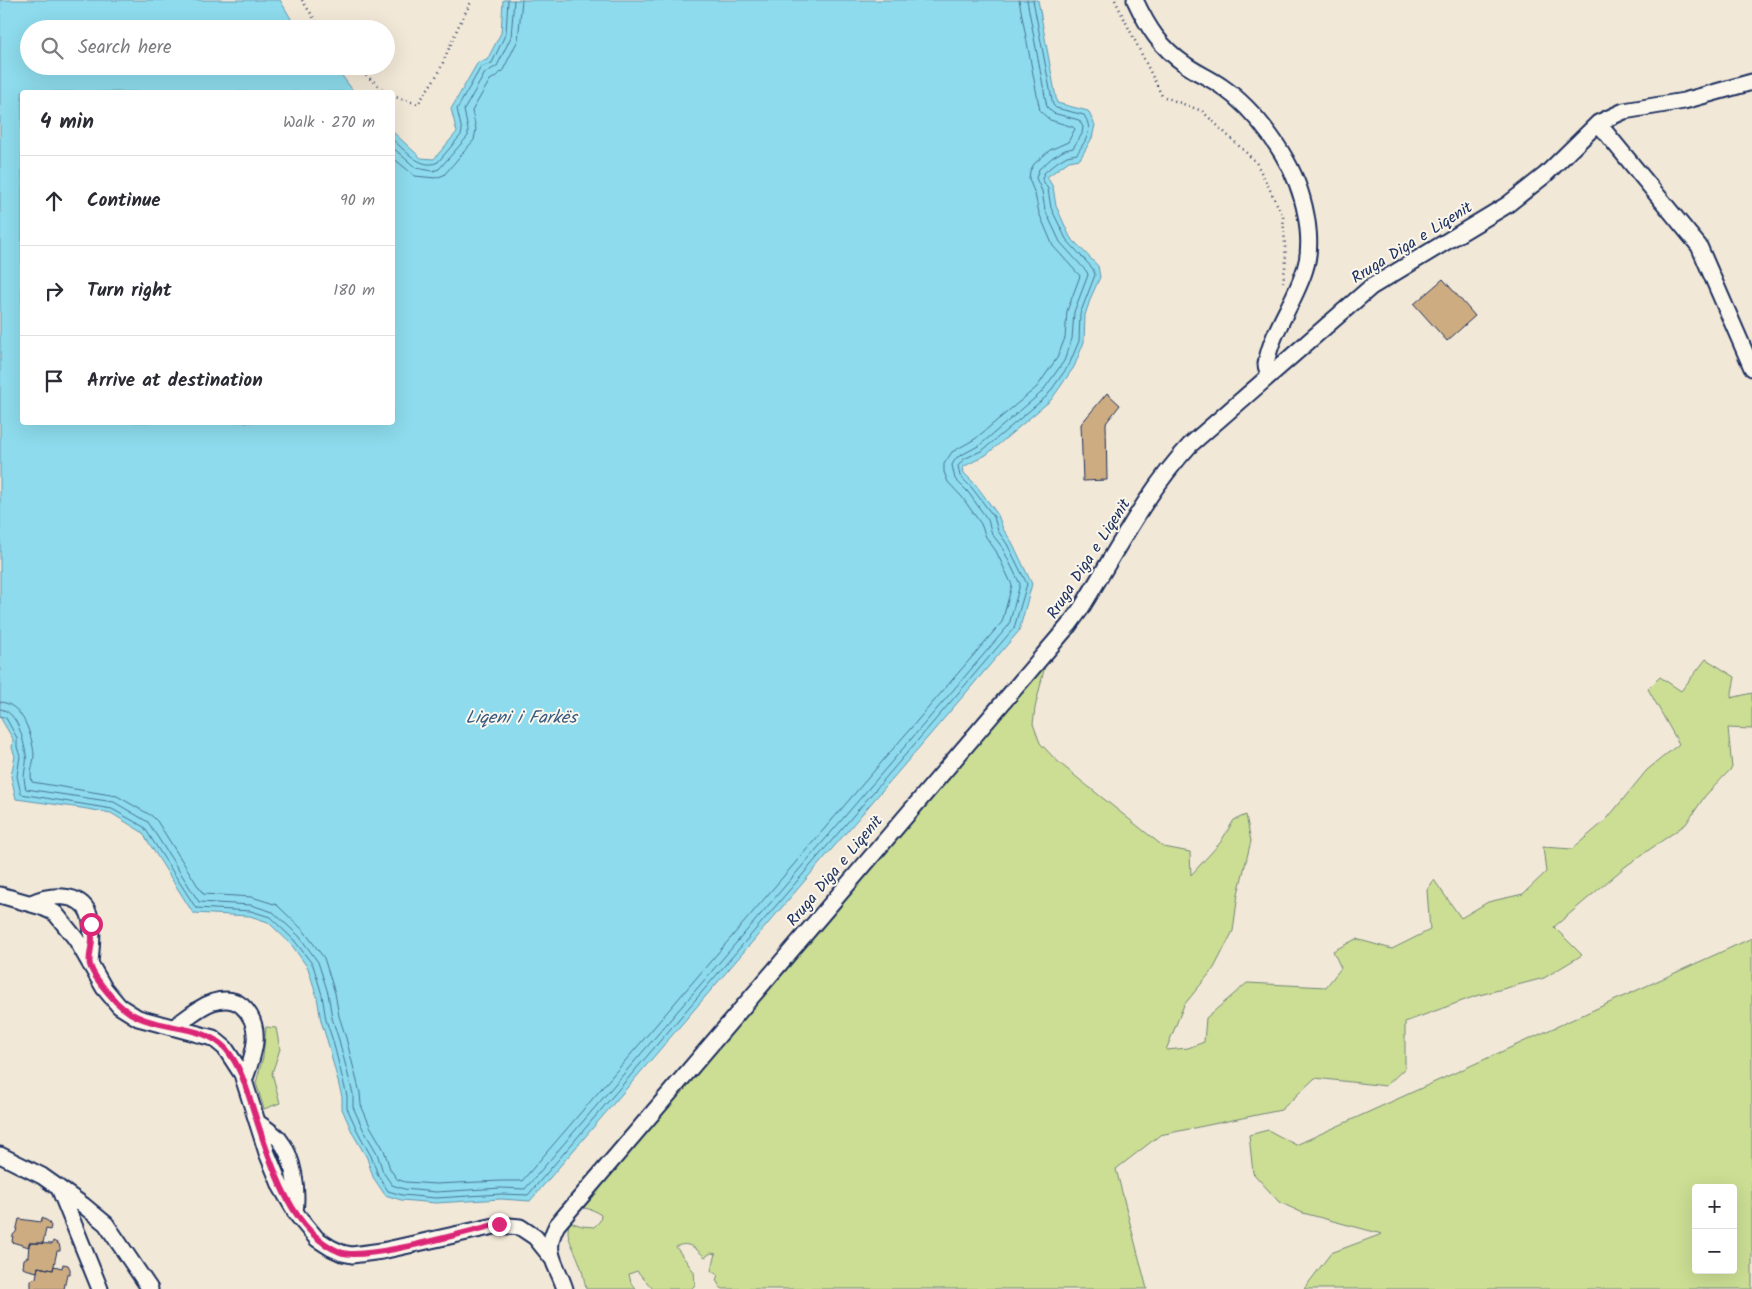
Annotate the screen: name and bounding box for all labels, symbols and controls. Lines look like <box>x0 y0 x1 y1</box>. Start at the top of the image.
search box <box>20 20 395 75</box>
text: Search here <box>78 33 172 63</box>
icon: search <box>38 34 66 62</box>
text: 4 min <box>40 106 94 139</box>
text: Walk · 270 m <box>283 110 375 135</box>
text: Continue <box>87 186 160 216</box>
icon: ahead <box>40 187 68 215</box>
text: 90 m <box>340 188 375 213</box>
street label: Rruga Diga e Liqenit <box>1346 195 1478 290</box>
text: Turn right <box>87 276 172 306</box>
icon: right <box>40 277 68 305</box>
text: 180 m <box>333 278 375 303</box>
text: Arrive at destination <box>87 366 263 396</box>
icon: arrive <box>40 367 68 395</box>
street label: Rruga Diga e Liqenit <box>1041 493 1138 624</box>
water label: Liqeni i Farkës <box>465 704 579 733</box>
street label: Rruga Diga e Liqenit <box>781 809 890 932</box>
route start <box>80 913 103 936</box>
map controls <box>1692 1184 1737 1274</box>
button: + <box>1692 1184 1737 1229</box>
route end <box>488 1213 511 1236</box>
button: − <box>1692 1229 1737 1274</box>

